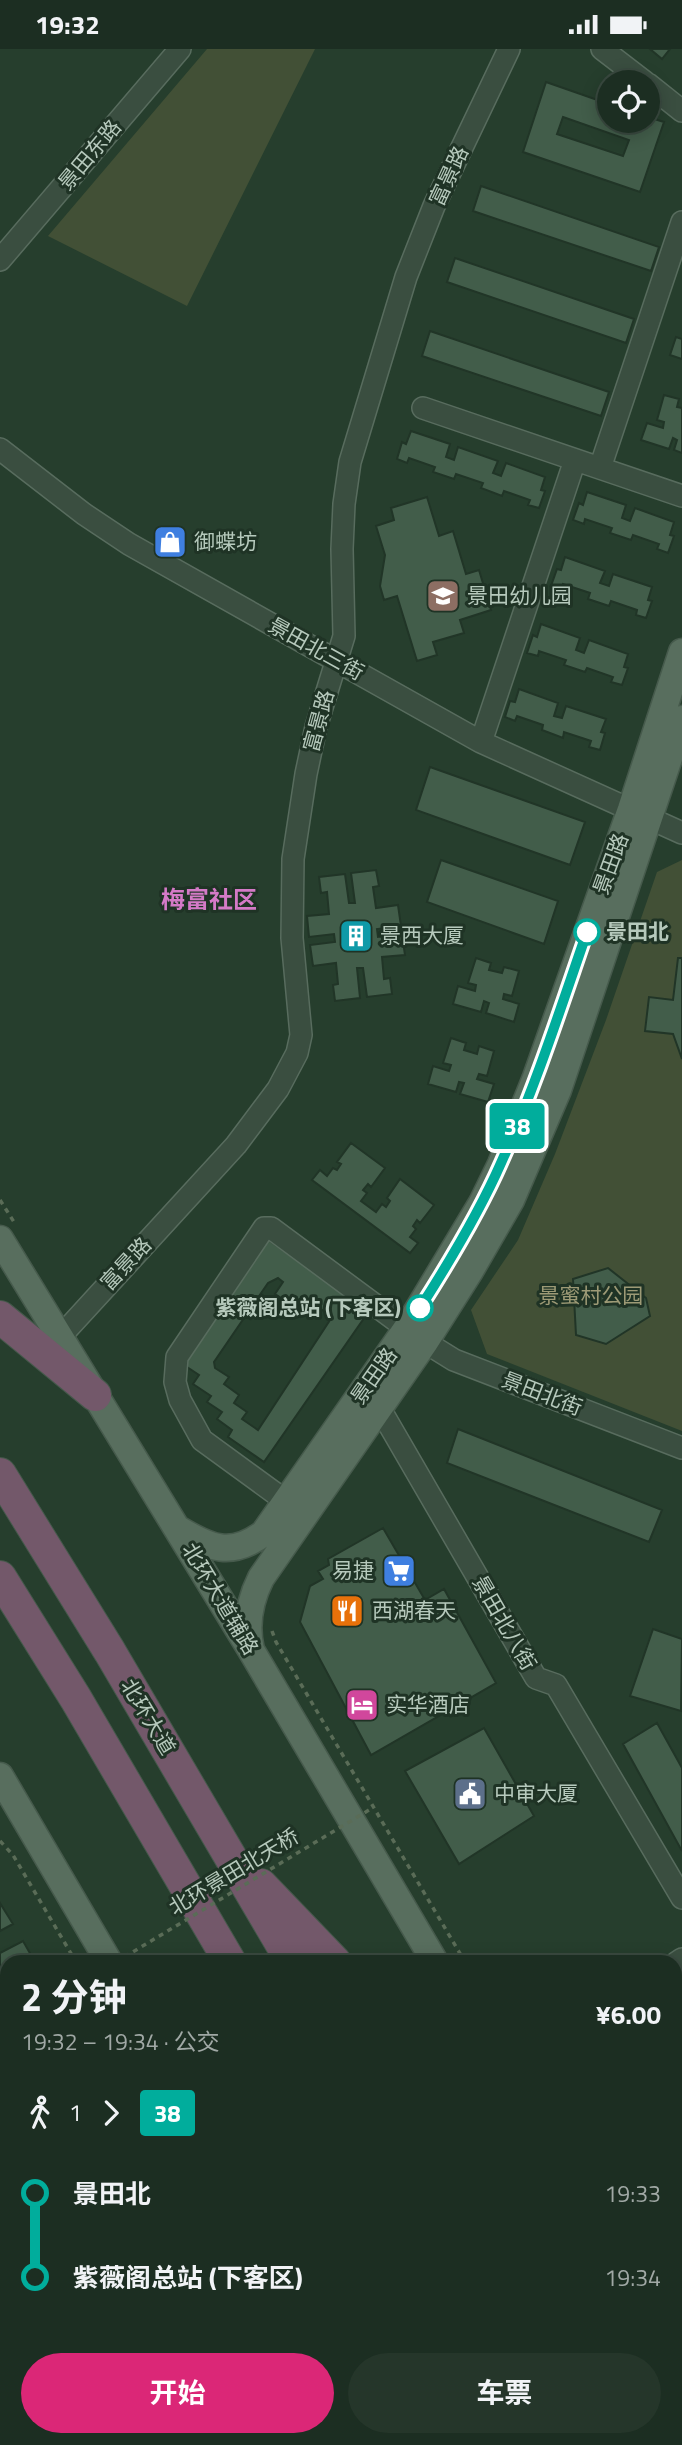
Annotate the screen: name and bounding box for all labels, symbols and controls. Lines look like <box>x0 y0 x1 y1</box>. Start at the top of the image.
text: 19:32 <box>35 5 100 44</box>
map controls <box>597 70 660 133</box>
button: locate <box>597 70 660 133</box>
street label: 景田东路 <box>50 112 128 197</box>
street label: 富景路 <box>420 140 476 211</box>
shop icon: 御蝶坊 <box>151 523 189 561</box>
place label: 御蝶坊 <box>194 525 257 557</box>
school or university icon: 景田幼儿园 <box>424 577 462 615</box>
place label: 景田幼儿园 <box>467 579 572 611</box>
street label: 景田北三街 <box>263 609 370 688</box>
street label: 富景路 <box>294 686 342 755</box>
street label: 景田路 <box>584 829 636 899</box>
district label: 梅富社区 <box>161 881 257 917</box>
place label: 景田北 <box>606 915 669 947</box>
building icon: 景西大厦 <box>337 917 375 955</box>
place label: 景西大厦 <box>380 919 464 951</box>
marker: 景田北 <box>574 919 600 945</box>
line badge: 38 <box>486 1103 548 1149</box>
text: 38 <box>504 1108 530 1144</box>
street label: 富景路 <box>92 1229 158 1297</box>
park label: 景蜜村公园 <box>539 1279 644 1311</box>
place label: 紫薇阁总站 (下客区) <box>215 1291 401 1323</box>
marker: 紫薇阁总站 (下客区) <box>407 1295 433 1321</box>
street label: 景田路 <box>342 1340 404 1410</box>
street label: 景田北街 <box>497 1363 587 1423</box>
street label: 北环大道辅路 <box>175 1536 267 1661</box>
supermarket icon: 易捷 <box>380 1552 418 1590</box>
place label: 易捷 <box>332 1554 374 1586</box>
street label: 景田北八街 <box>465 1569 545 1676</box>
restaurant icon: 西湖春天 <box>328 1592 366 1630</box>
place label: 西湖春天 <box>372 1594 456 1626</box>
street label: 北环大道 <box>114 1672 184 1761</box>
hotel icon: 实华酒店 <box>343 1686 381 1724</box>
place label: 实华酒店 <box>386 1688 470 1720</box>
public building icon: 中审大厦 <box>451 1775 489 1813</box>
place label: 中审大厦 <box>494 1777 578 1809</box>
street label: 北环景田北天桥 <box>162 1820 305 1923</box>
text: 2 分钟 <box>21 1968 127 2026</box>
text: ¥6.00 <box>596 1995 661 2034</box>
text: 19:32 – 19:34 · 公交 <box>21 2024 220 2059</box>
icon: walk <box>21 2094 59 2132</box>
icon: forward <box>92 2094 130 2132</box>
text: 1 <box>69 2095 82 2130</box>
text: 38 <box>154 2095 181 2131</box>
text: 景田北 <box>73 2174 151 2213</box>
text: 19:33 <box>604 2176 661 2211</box>
text: 紫薇阁总站 (下客区) <box>73 2258 303 2297</box>
text: 19:34 <box>604 2260 661 2295</box>
button: 开始 <box>21 2353 334 2433</box>
button: 车票 <box>348 2353 661 2433</box>

